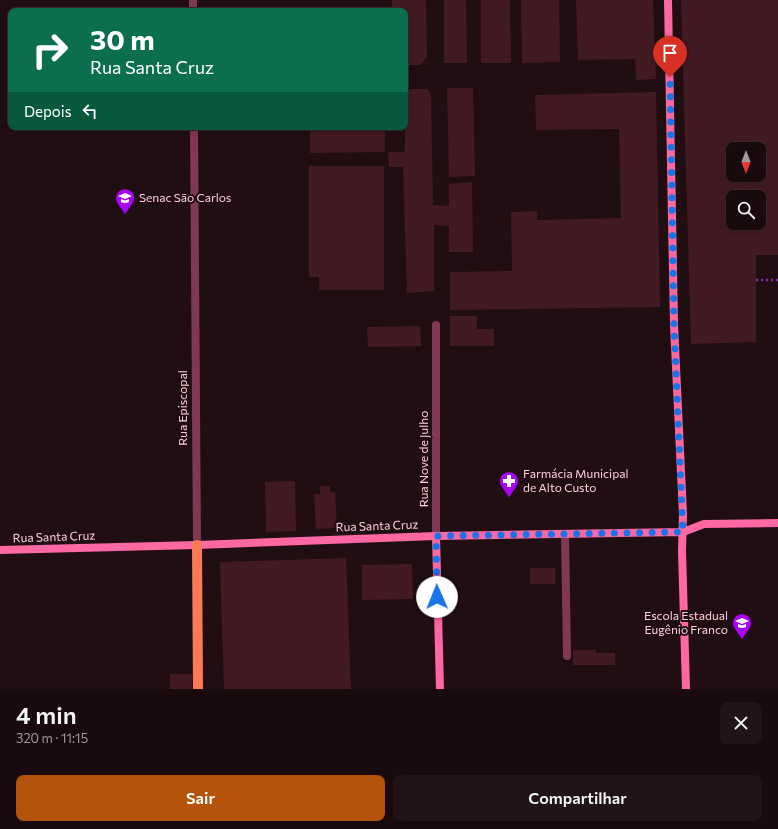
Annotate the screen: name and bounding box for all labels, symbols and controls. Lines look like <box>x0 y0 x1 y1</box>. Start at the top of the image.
text: 30 m <box>90 22 155 56</box>
icon: right <box>24 24 76 76</box>
pin <box>653 36 687 77</box>
icon: arrive <box>659 42 681 64</box>
text: Rua Santa Cruz <box>90 56 214 78</box>
icon: left <box>79 100 101 122</box>
text: Depois <box>24 102 71 120</box>
north arrow <box>726 142 766 182</box>
map controls <box>726 142 766 230</box>
school or university icon: Senac São Carlos <box>114 187 136 215</box>
place label: Senac São Carlos <box>139 190 231 204</box>
button: search <box>726 190 766 230</box>
street label: Rua Episcopal <box>175 370 189 446</box>
street label: Rua Nove de Julho <box>416 411 431 507</box>
place label: Farmácia Municipal de Alto Custo <box>523 466 629 494</box>
pharmacy icon: Farmácia Municipal de Alto Custo <box>498 470 520 498</box>
street label: Rua Santa Cruz <box>335 517 419 533</box>
street label: Rua Santa Cruz <box>12 528 96 544</box>
position arrow <box>416 576 458 618</box>
place label: Escola Estadual Eugênio Franco <box>644 608 728 636</box>
school or university icon: Escola Estadual Eugênio Franco <box>731 612 753 640</box>
text: 4 min <box>16 700 77 729</box>
button: close <box>720 702 762 744</box>
text: 320 m · 11:15 <box>16 730 88 746</box>
button: Sair <box>16 775 385 821</box>
button: Compartilhar <box>393 775 762 821</box>

